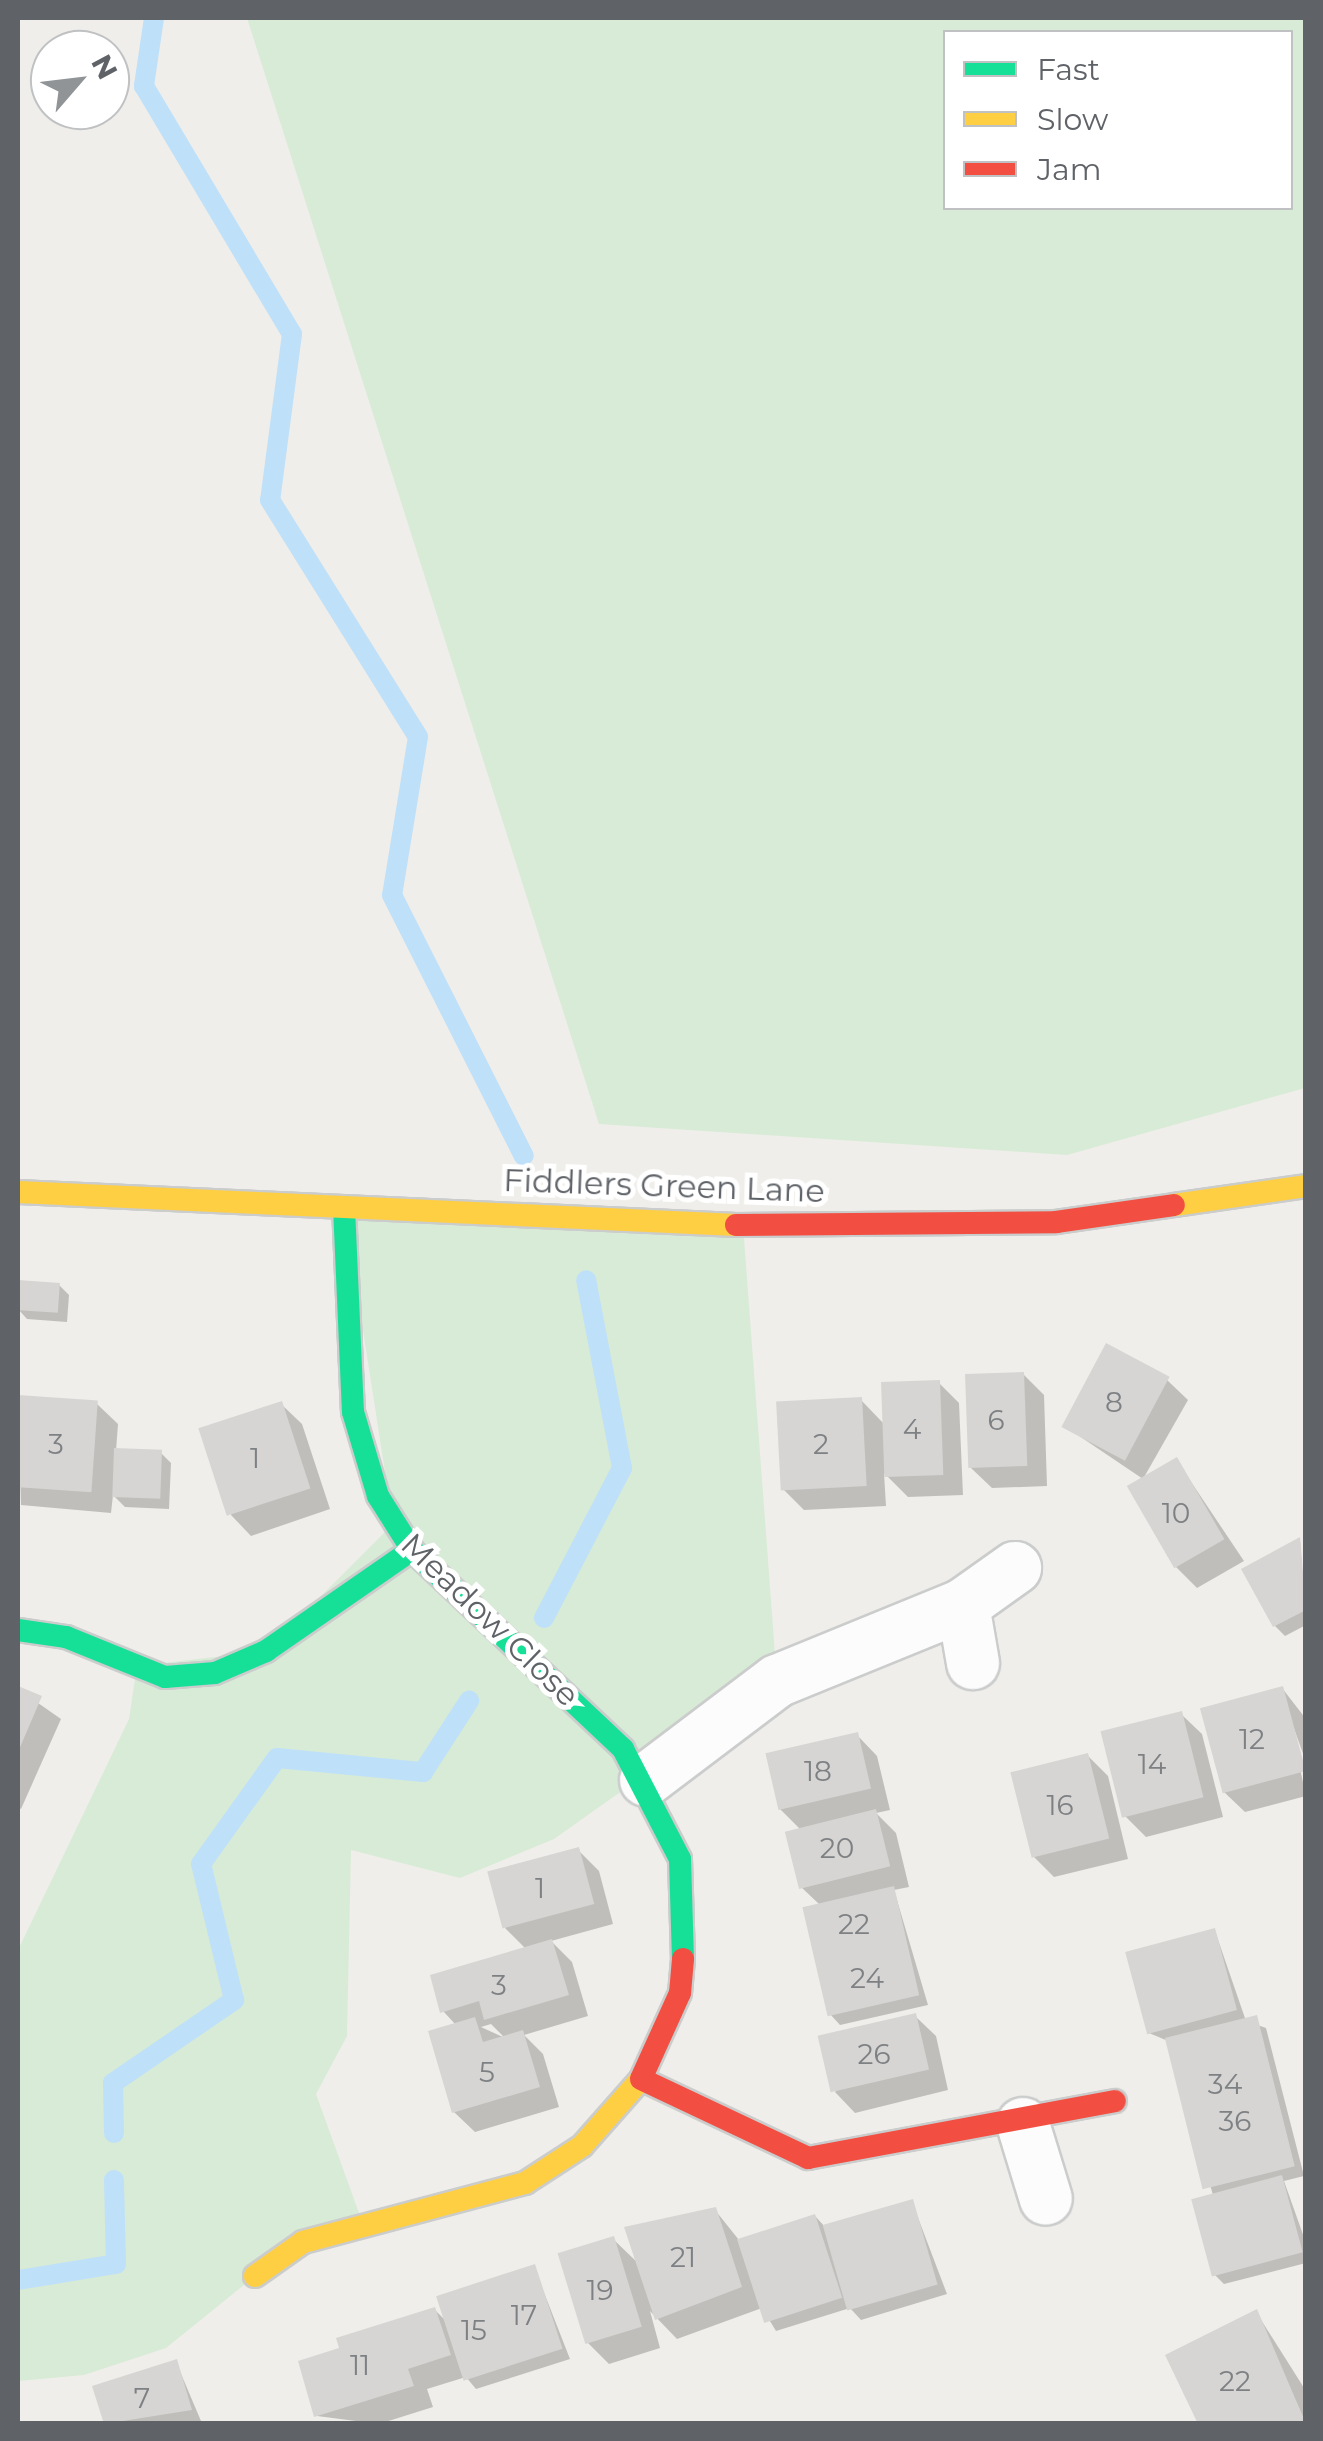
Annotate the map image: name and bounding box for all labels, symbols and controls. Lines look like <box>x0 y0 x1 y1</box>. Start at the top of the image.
north arrow <box>30 30 130 130</box>
legend <box>943 30 1293 210</box>
text: N <box>84 49 125 85</box>
text: Fast <box>1037 51 1100 88</box>
text: Slow <box>1037 101 1108 138</box>
text: Jam <box>1037 151 1102 188</box>
street label: Fiddlers Green Lane <box>503 1161 825 1211</box>
house number: 8 <box>1105 1385 1123 1419</box>
house number: 6 <box>987 1403 1005 1437</box>
house number: 4 <box>903 1412 921 1446</box>
house number: 3 <box>48 1427 64 1461</box>
house number: 2 <box>813 1427 829 1461</box>
house number: 1 <box>250 1441 260 1475</box>
house number: 10 <box>1162 1496 1190 1530</box>
street label: Meadow Close <box>393 1525 587 1715</box>
house number: 12 <box>1239 1722 1265 1756</box>
house number: 14 <box>1138 1747 1166 1781</box>
house number: 18 <box>804 1754 832 1788</box>
house number: 16 <box>1046 1788 1074 1822</box>
house number: 20 <box>820 1831 854 1865</box>
house number: 1 <box>535 1871 545 1905</box>
house number: 22 <box>838 1907 870 1941</box>
house number: 24 <box>850 1961 884 1995</box>
house number: 3 <box>491 1968 507 2002</box>
house number: 26 <box>858 2037 890 2071</box>
house number: 5 <box>479 2055 495 2089</box>
house number: 34 <box>1208 2067 1242 2101</box>
house number: 36 <box>1219 2104 1251 2138</box>
house number: 21 <box>670 2240 696 2274</box>
house number: 19 <box>586 2273 614 2307</box>
house number: 17 <box>511 2298 537 2332</box>
house number: 15 <box>461 2313 487 2347</box>
house number: 11 <box>350 2348 370 2382</box>
house number: 22 <box>1219 2364 1251 2398</box>
house number: 7 <box>134 2381 150 2415</box>

